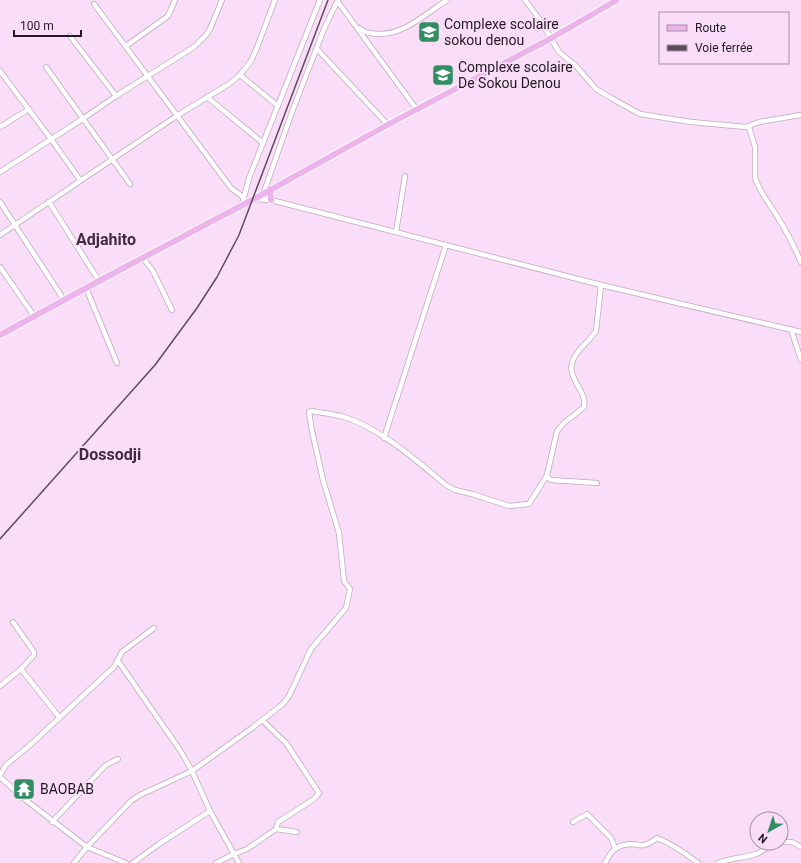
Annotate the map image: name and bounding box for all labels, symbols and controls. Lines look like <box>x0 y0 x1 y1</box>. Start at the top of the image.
scale bar <box>14 12 81 38</box>
legend <box>659 12 789 64</box>
place label: Complexe scolaire sokou denou <box>444 16 559 48</box>
text: 100 m <box>20 19 54 33</box>
school or university icon: Complexe scolaire sokou denou <box>416 19 442 45</box>
text: Route <box>695 21 726 35</box>
text: Voie ferrée <box>695 41 753 55</box>
place label: Complexe scolaire De Sokou Denou <box>458 59 573 91</box>
school or university icon: Complexe scolaire De Sokou Denou <box>430 62 456 88</box>
district label: Adjahito <box>76 230 136 249</box>
district label: Dossodji <box>79 445 141 464</box>
temple icon: BAOBAB <box>11 776 37 802</box>
place label: BAOBAB <box>40 781 94 797</box>
north arrow <box>749 811 789 851</box>
text: N <box>756 831 770 846</box>

